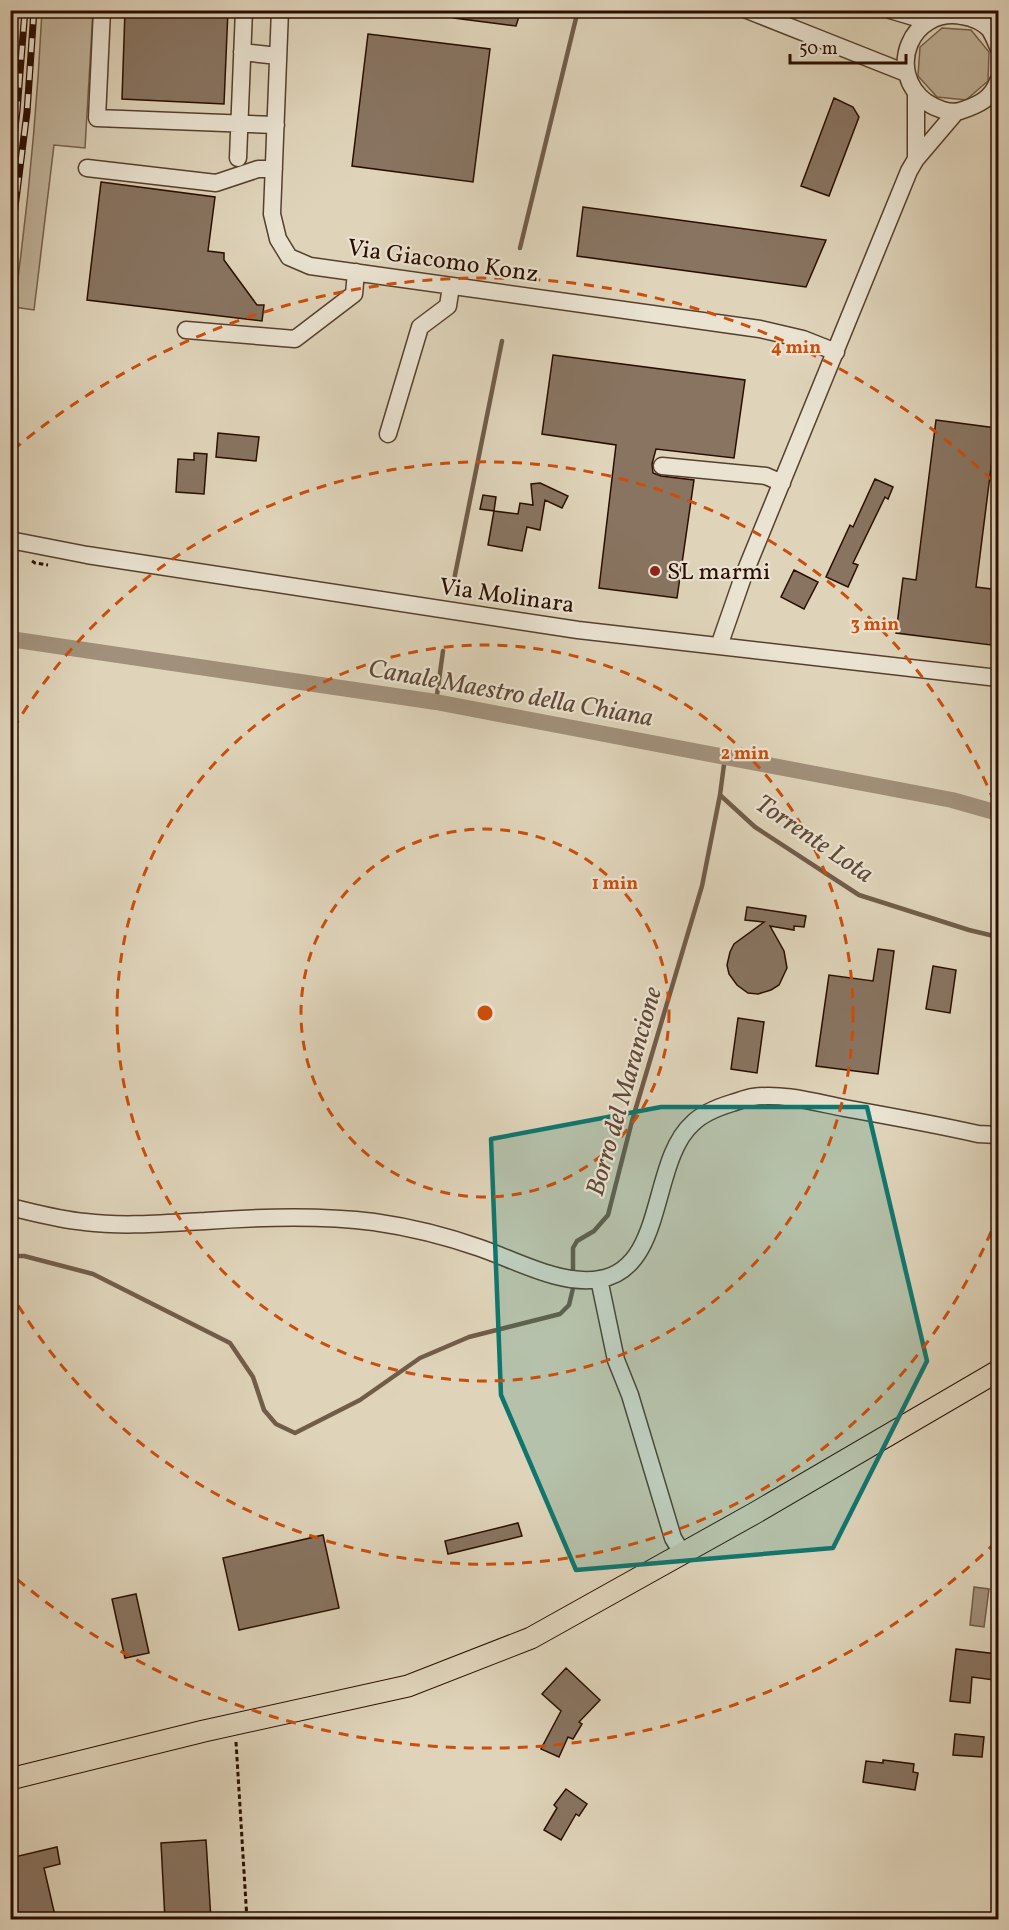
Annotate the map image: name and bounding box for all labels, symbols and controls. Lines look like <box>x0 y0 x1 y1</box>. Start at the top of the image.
scale bar <box>790 27 906 65</box>
text: 50 m <box>799 37 838 62</box>
street label: Via Giacomo Konz <box>345 232 541 292</box>
text: 4 min <box>771 336 821 361</box>
place label: SL marmi <box>667 556 770 590</box>
marker: SL marmi <box>648 564 662 578</box>
street label: Via Molinara <box>437 571 577 623</box>
text: 3 min <box>851 613 899 638</box>
water label: Canale Maestro della Chiana <box>365 651 656 737</box>
text: 2 min <box>721 742 769 767</box>
water label: Torrente Lota <box>748 787 880 892</box>
text: 1 min <box>592 872 638 897</box>
water label: Borro del Marancione <box>578 982 672 1200</box>
centre of rings <box>475 1003 495 1023</box>

